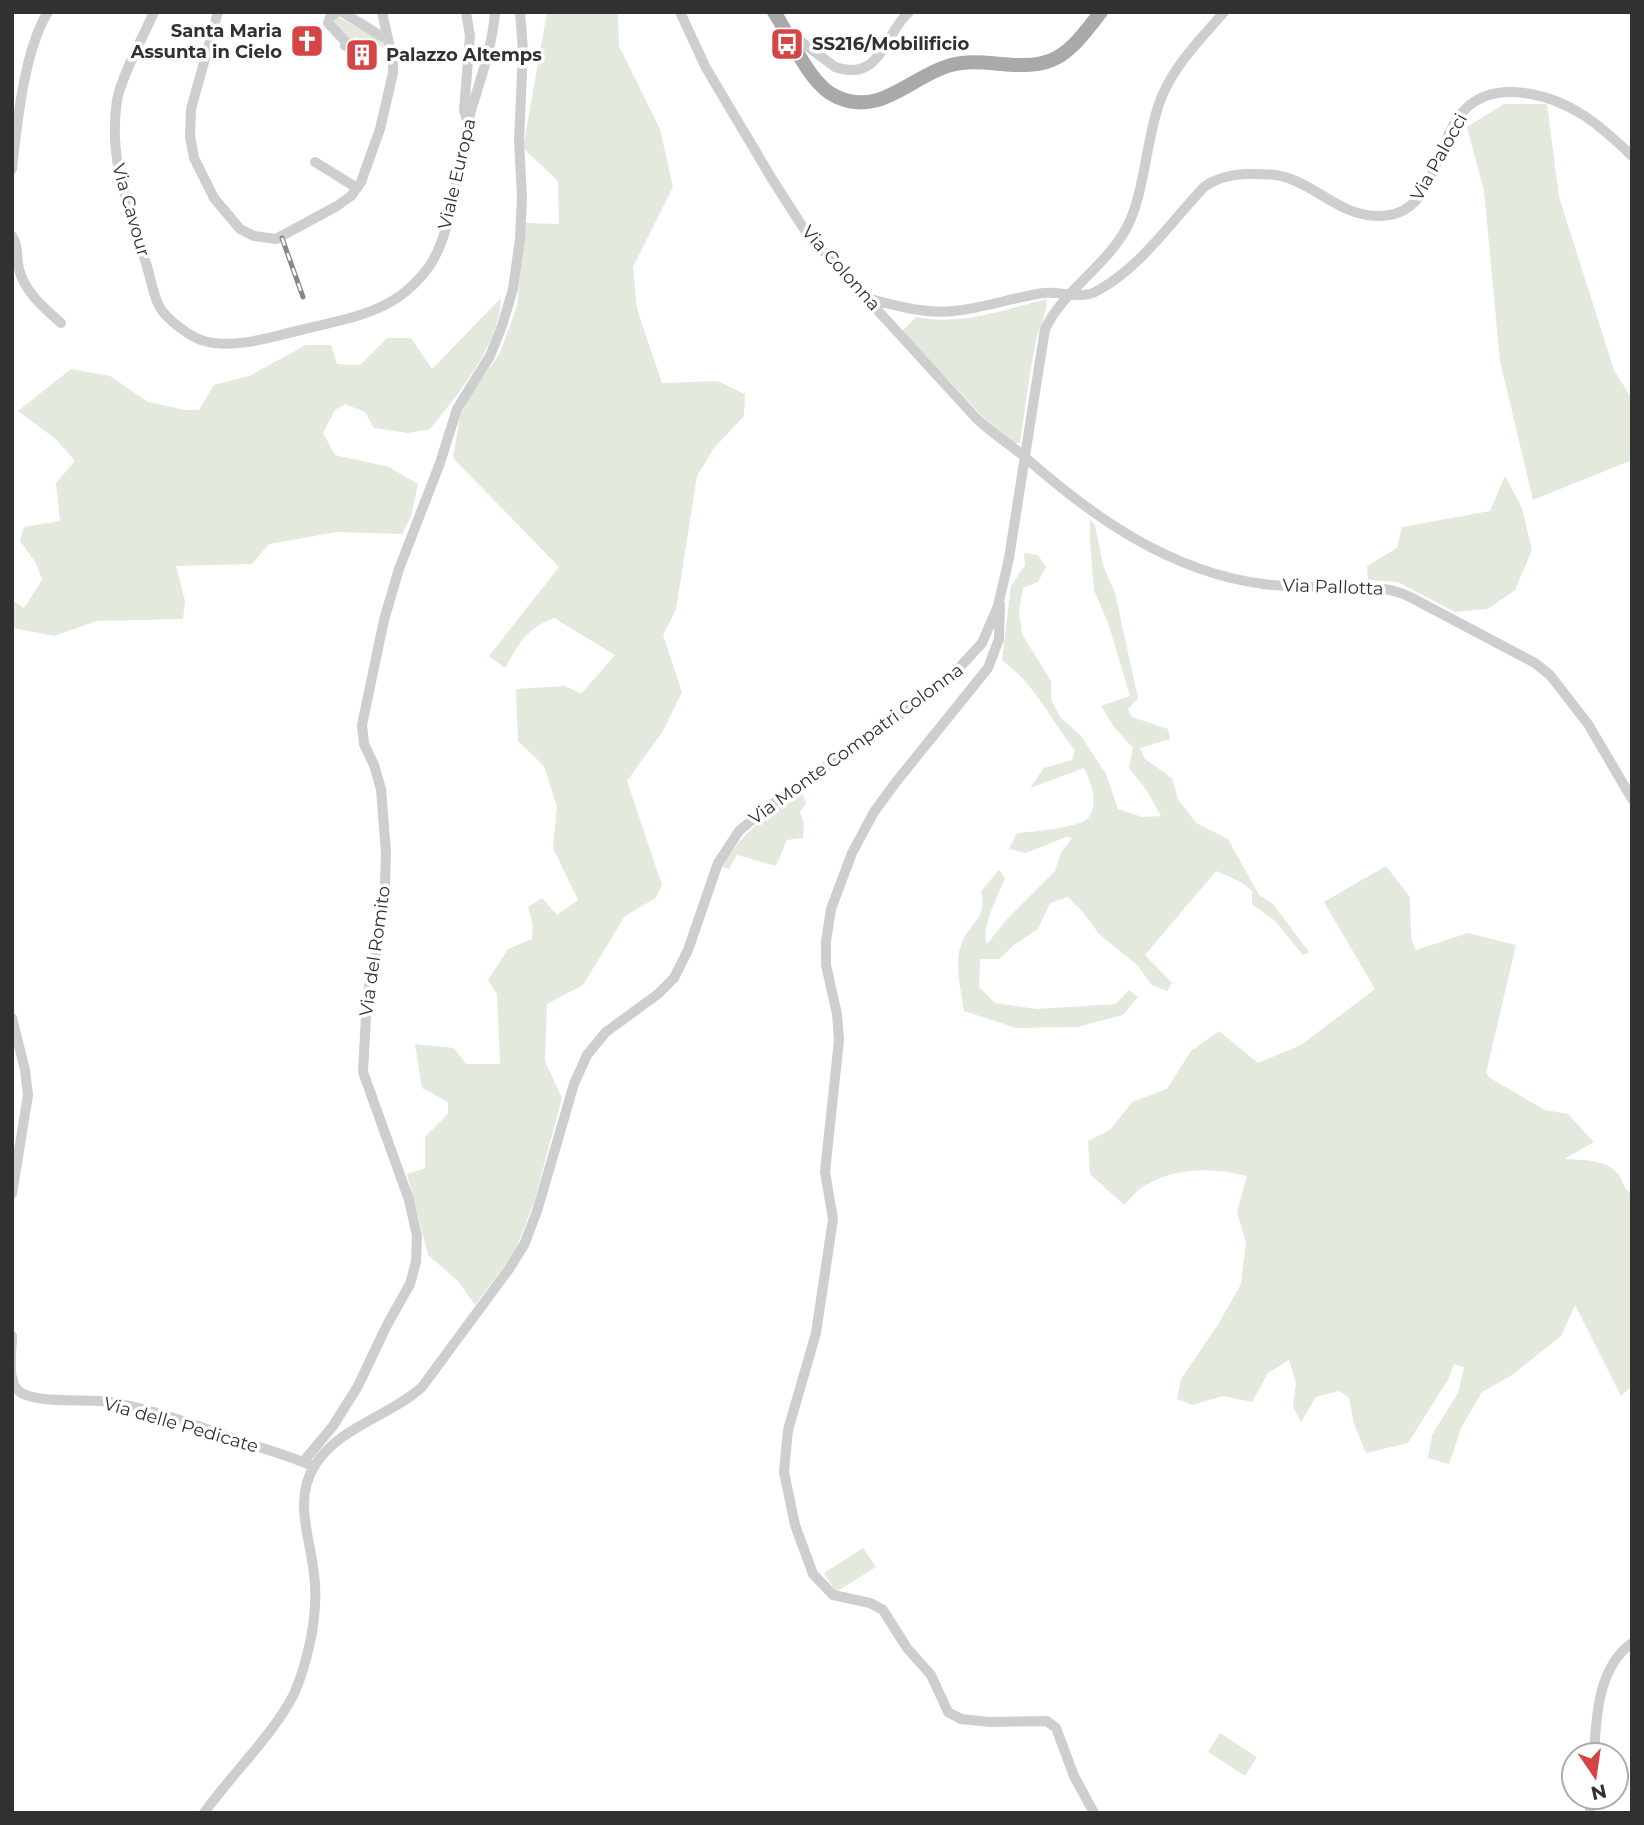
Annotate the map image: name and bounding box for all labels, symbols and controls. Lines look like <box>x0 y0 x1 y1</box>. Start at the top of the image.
place label: Santa Maria Assunta in Cielo <box>130 20 282 63</box>
church icon: Santa Maria Assunta in Cielo <box>288 22 326 60</box>
bus stop icon: SS216/Mobilificio <box>768 25 806 63</box>
place label: SS216/Mobilificio <box>812 33 969 55</box>
building icon: Palazzo Altemps <box>343 36 381 74</box>
place label: Palazzo Altemps <box>386 44 542 66</box>
street label: Via Palocci <box>1406 109 1472 205</box>
street label: Viale Europa <box>434 116 480 232</box>
street label: Via Cavour <box>107 161 155 259</box>
street label: Via Colonna <box>797 221 885 315</box>
street label: Via Pallotta <box>1282 574 1384 600</box>
street label: Via Monte Compatri Colonna <box>744 659 968 829</box>
street label: Via del Romito <box>355 884 395 1018</box>
street label: Via delle Pedicate <box>101 1392 261 1458</box>
north arrow <box>1560 1741 1630 1811</box>
text: N <box>1589 1779 1609 1805</box>

